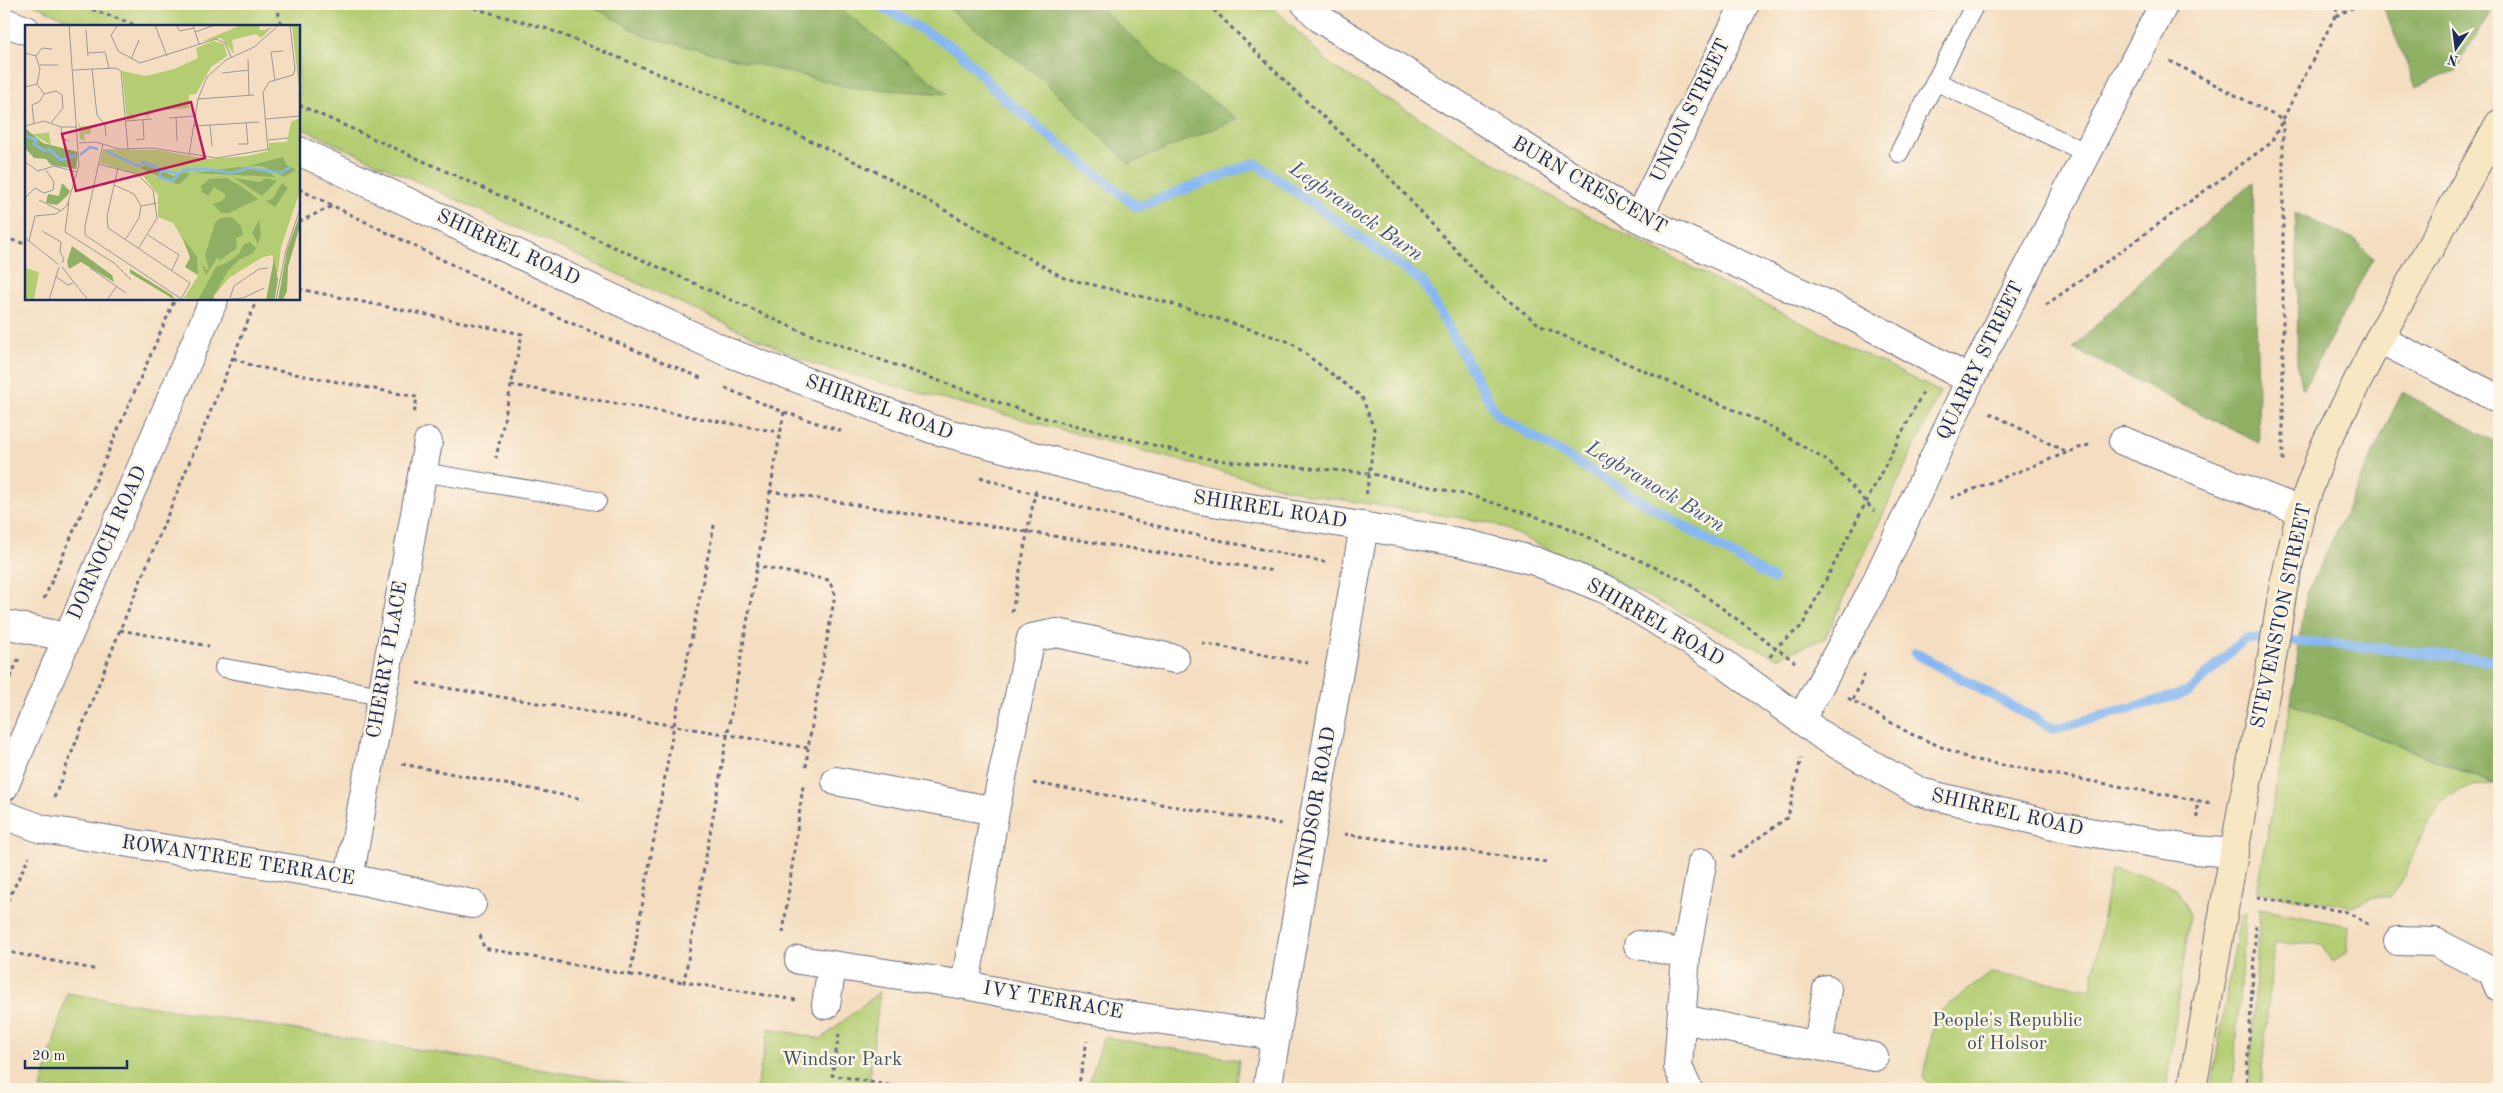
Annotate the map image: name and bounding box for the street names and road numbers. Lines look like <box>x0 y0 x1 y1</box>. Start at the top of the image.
street label: UNION STREET <box>1648 36 1734 186</box>
street label: BURN CRESCENT <box>1508 134 1670 238</box>
street label: SHIRREL ROAD <box>433 206 583 290</box>
street label: QUARRY STREET <box>1934 279 2028 443</box>
street label: SHIRREL ROAD <box>803 372 955 444</box>
street label: DORNOCH ROAD <box>65 463 151 623</box>
street label: SHIRREL ROAD <box>1192 488 1348 532</box>
street label: STEVENSTON STREET <box>2248 502 2316 730</box>
street label: SHIRREL ROAD <box>1583 575 1727 671</box>
street label: CHERRY PLACE <box>364 580 412 740</box>
street label: WINDSOR ROAD <box>1292 725 1340 891</box>
street label: SHIRREL ROAD <box>1929 786 2085 840</box>
street label: ROWANTREE TERRACE <box>120 833 356 889</box>
street label: IVY TERRACE <box>981 979 1125 1023</box>

